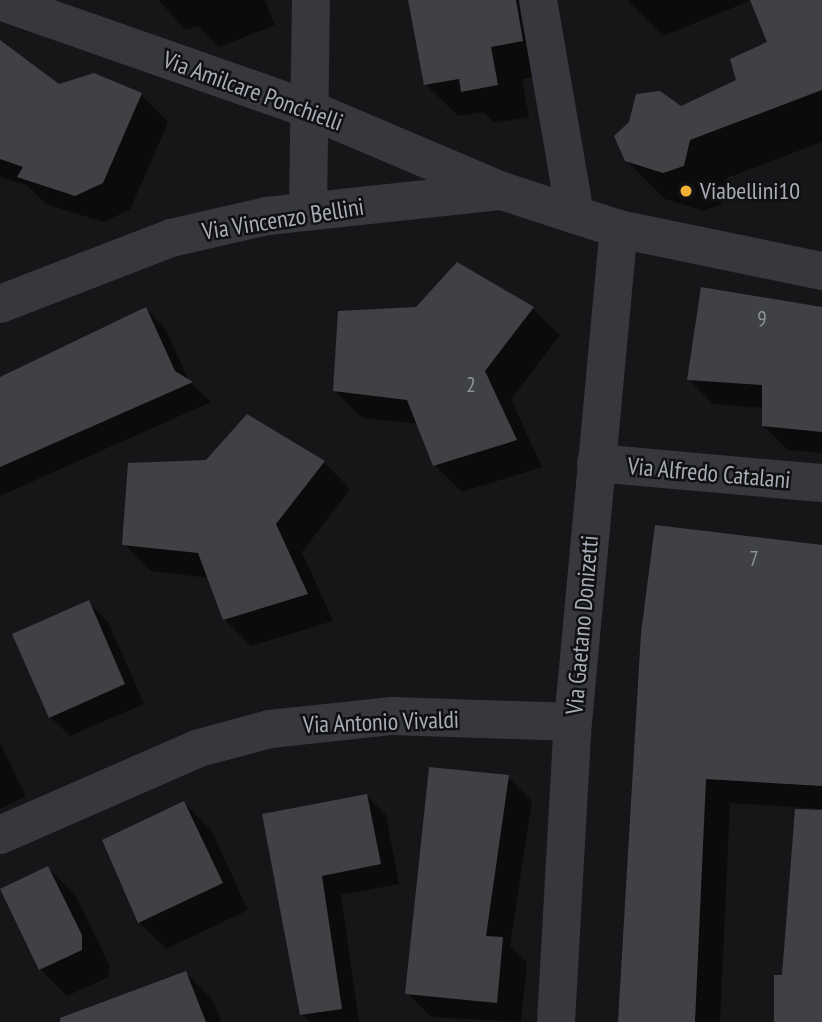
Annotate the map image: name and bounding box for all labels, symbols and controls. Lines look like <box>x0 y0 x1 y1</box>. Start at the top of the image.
street label: Via Amilcare Ponchielli <box>159 45 347 137</box>
place label: Viabellini10 <box>700 177 800 205</box>
marker: Viabellini10 <box>678 183 694 199</box>
street label: Via Vincenzo Bellini <box>200 192 366 246</box>
house number: 9 <box>757 306 767 332</box>
house number: 2 <box>466 372 476 398</box>
street label: Via Alfredo Catalani <box>626 452 792 494</box>
street label: Via Gaetano Donizetti <box>560 534 604 716</box>
house number: 7 <box>749 546 759 572</box>
street label: Via Antonio Vivaldi <box>302 705 460 739</box>

